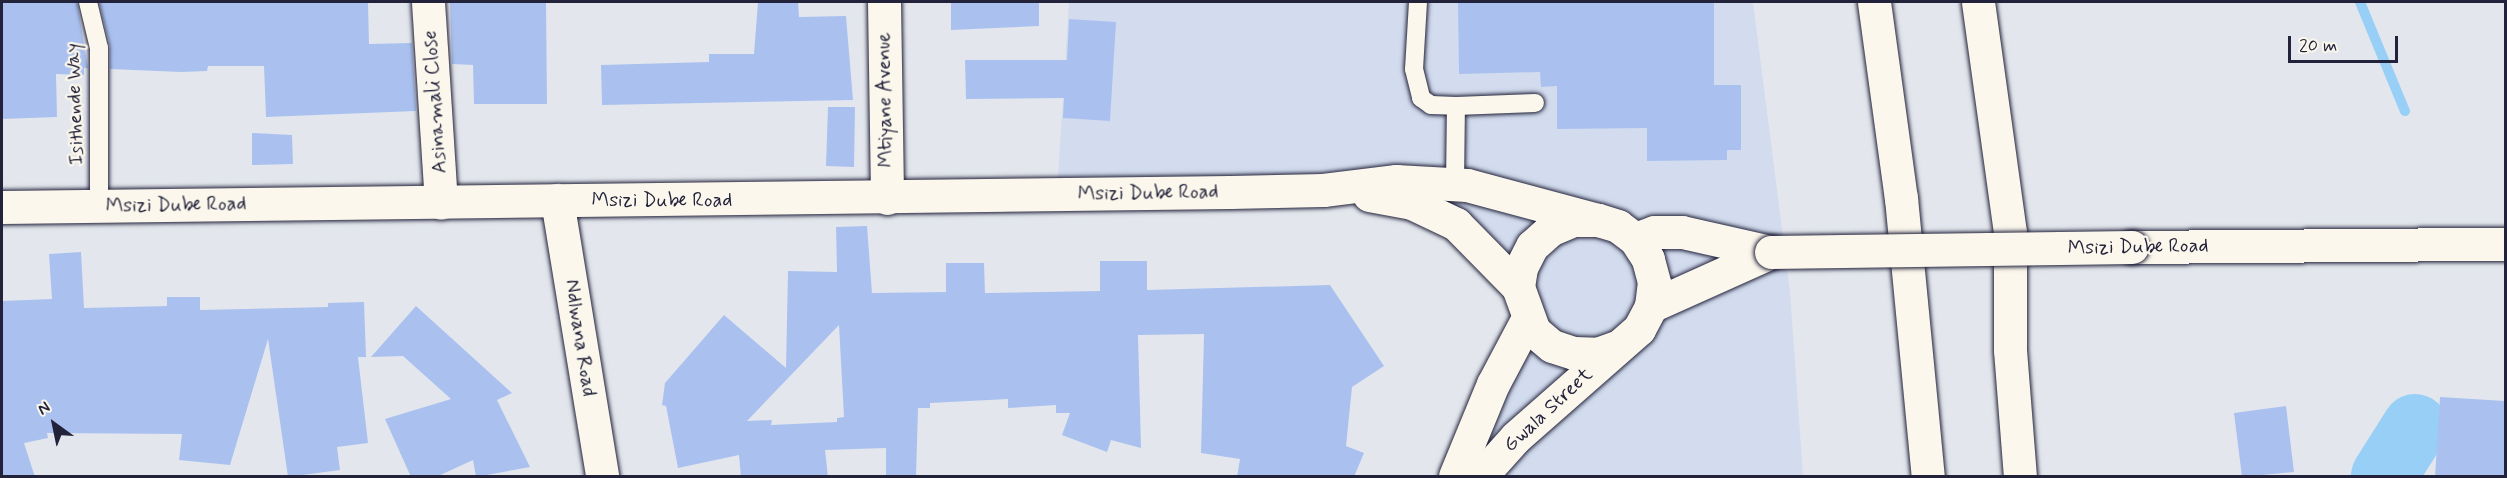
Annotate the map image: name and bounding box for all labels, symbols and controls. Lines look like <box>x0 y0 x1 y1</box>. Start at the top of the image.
scale bar <box>2291 24 2400 62</box>
street label: Asinamali Close <box>418 30 452 174</box>
street label: Mtiyane Avenue <box>872 31 898 169</box>
text: 20 m <box>2299 34 2337 58</box>
street label: Isithende Way <box>61 42 89 166</box>
street label: Msizi Dube Road <box>1078 180 1218 206</box>
street label: Msizi Dube Road <box>593 188 731 212</box>
street label: Msizi Dube Road <box>106 192 246 218</box>
street label: Msizi Dube Road <box>2068 234 2208 260</box>
street label: Ndlwana Road <box>559 278 601 398</box>
street label: Gwala Street <box>1499 363 1597 457</box>
north arrow <box>24 394 84 454</box>
text: N <box>34 397 54 420</box>

